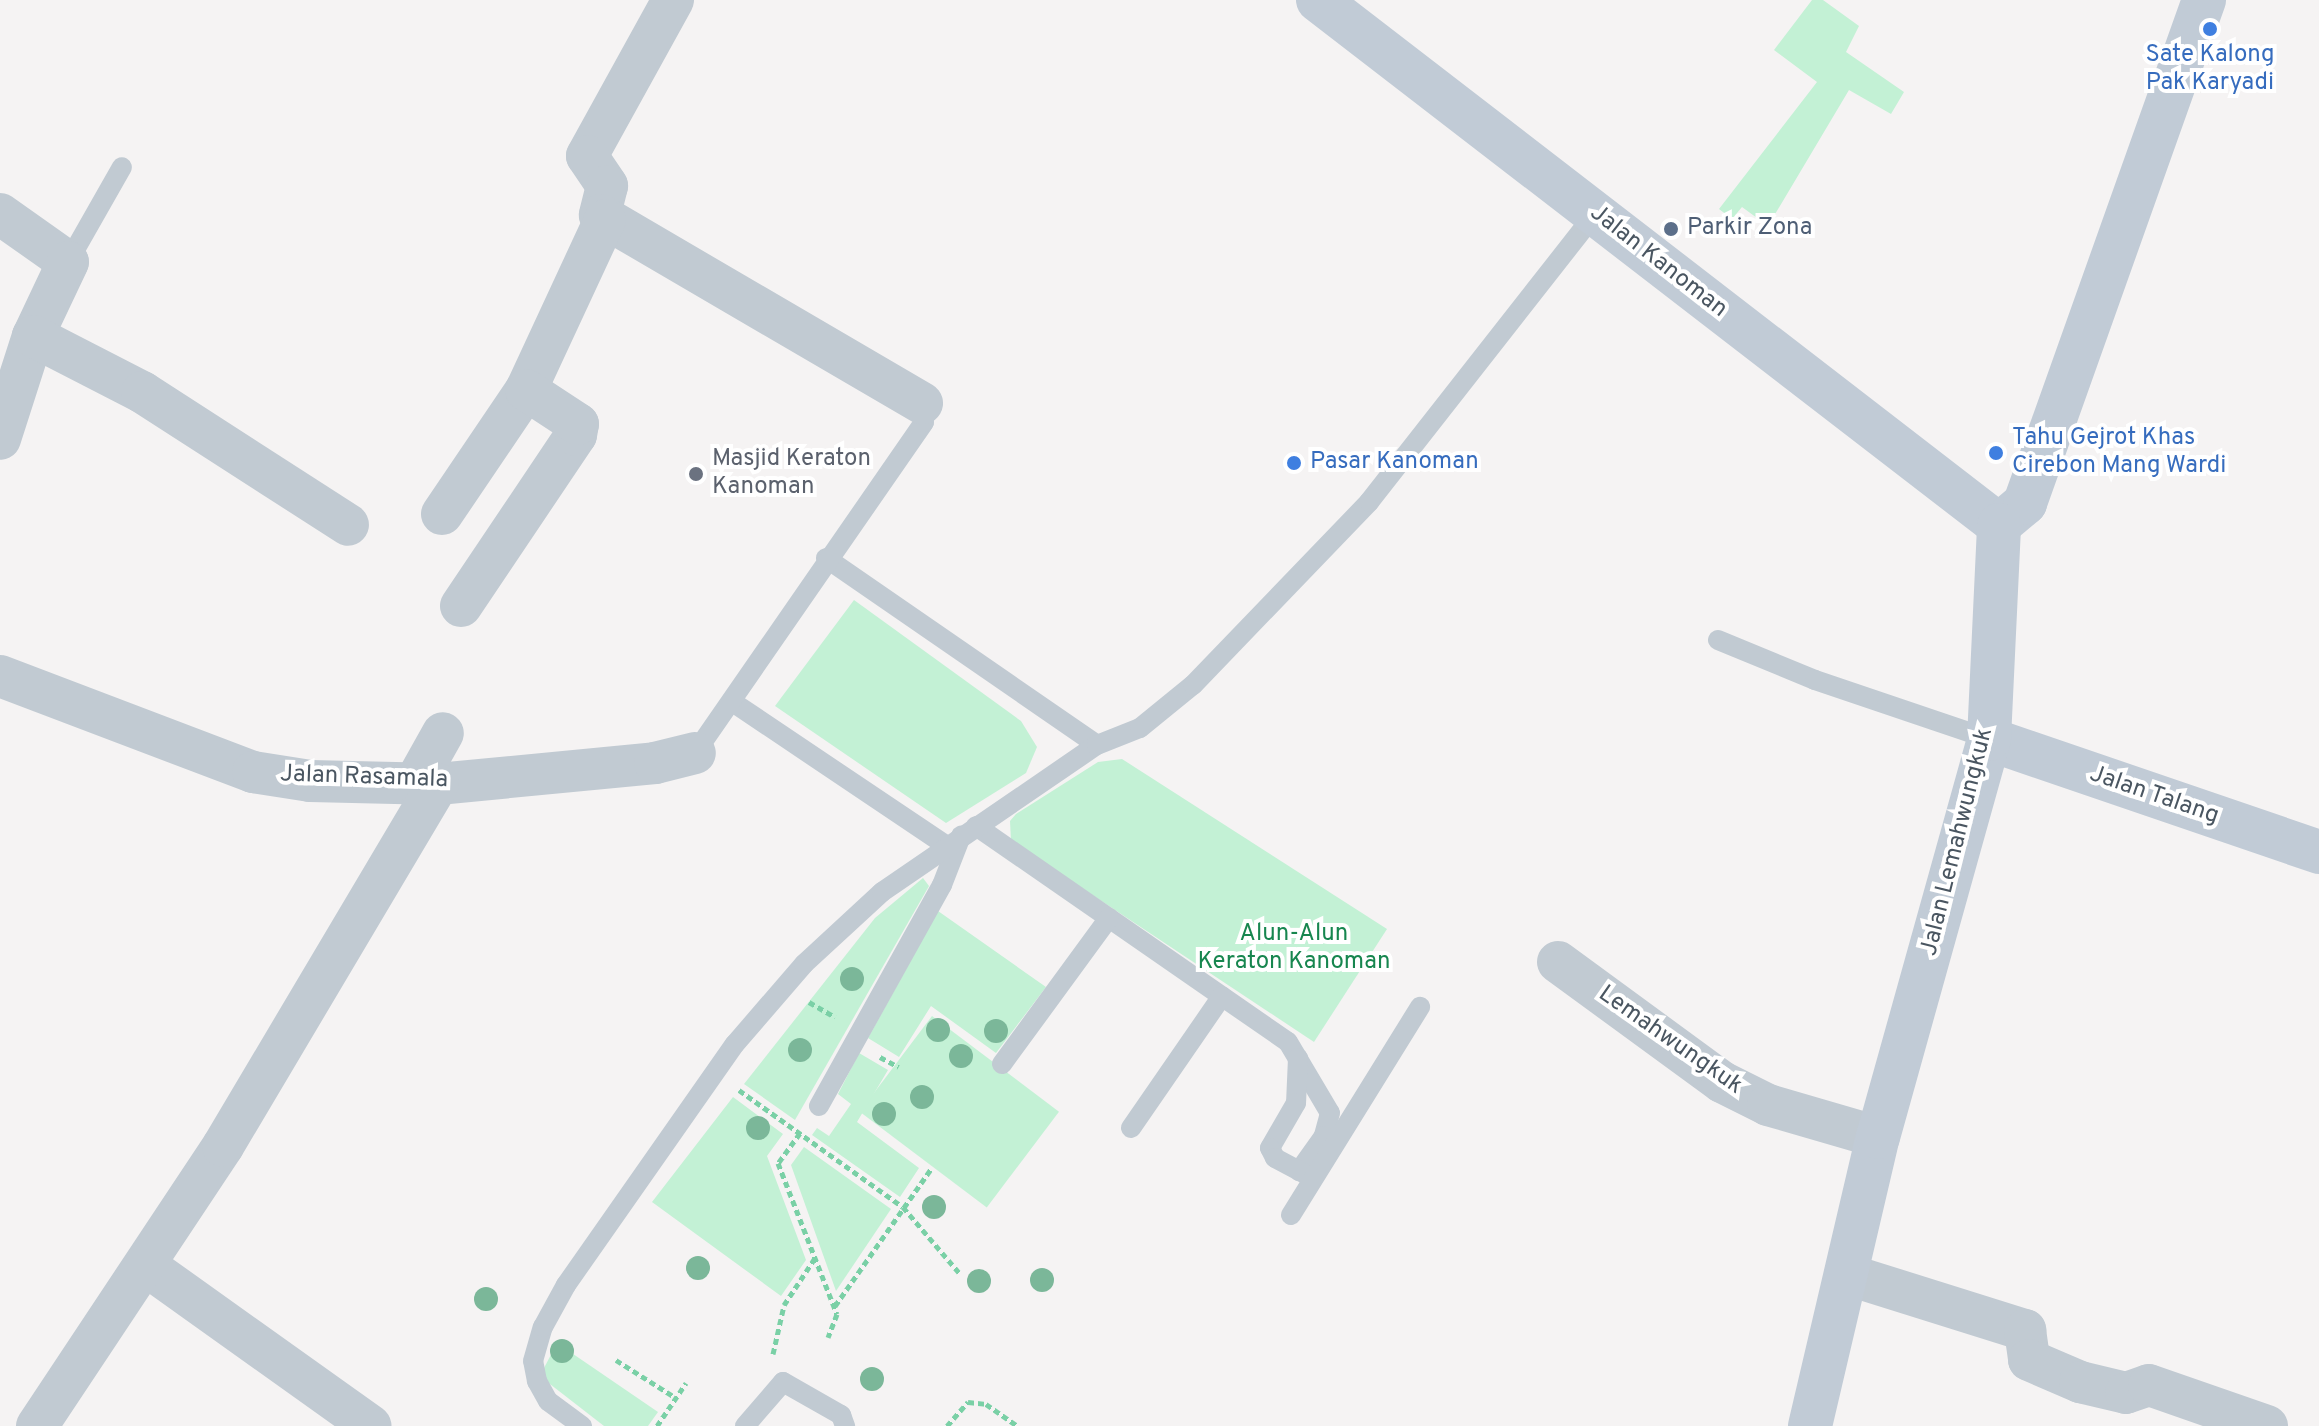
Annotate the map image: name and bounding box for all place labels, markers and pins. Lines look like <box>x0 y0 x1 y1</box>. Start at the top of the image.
marker: Sate Kalong Pak Karyadi <box>2201 20 2219 38</box>
place label: Sate Kalong Pak Karyadi <box>2145 42 2275 98</box>
place label: Parkir Zona <box>1687 215 1812 243</box>
marker: Parkir Zona <box>1662 220 1680 238</box>
place label: Tahu Gejrot Khas Cirebon Mang Wardi <box>2012 425 2227 481</box>
marker: Tahu Gejrot Khas Cirebon Mang Wardi <box>1987 444 2005 462</box>
place label: Masjid Keraton Kanoman <box>712 446 871 502</box>
place label: Pasar Kanoman <box>1310 449 1479 477</box>
marker: Pasar Kanoman <box>1285 454 1303 472</box>
marker: Masjid Keraton Kanoman <box>687 465 705 483</box>

